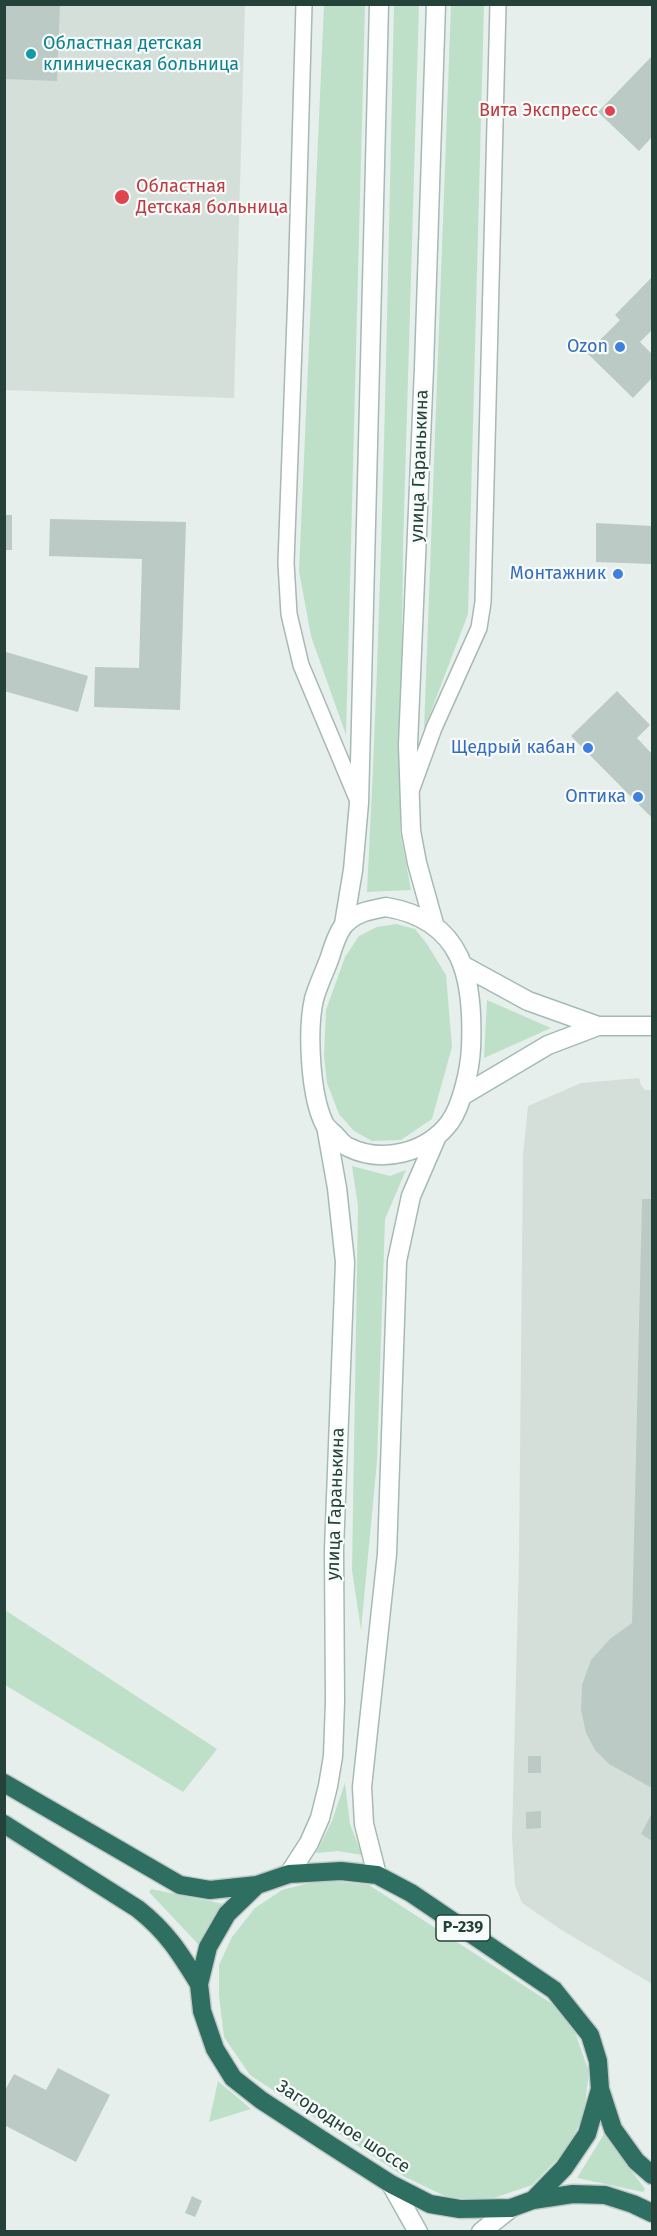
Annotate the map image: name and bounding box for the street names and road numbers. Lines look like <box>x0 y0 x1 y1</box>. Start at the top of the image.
street label: улица Гаранькина <box>407 389 433 543</box>
street label: улица Гаранькина <box>323 1427 349 1581</box>
road number: Р-239 <box>436 1915 490 1941</box>
street label: Загородное шоссе <box>272 2076 414 2178</box>

